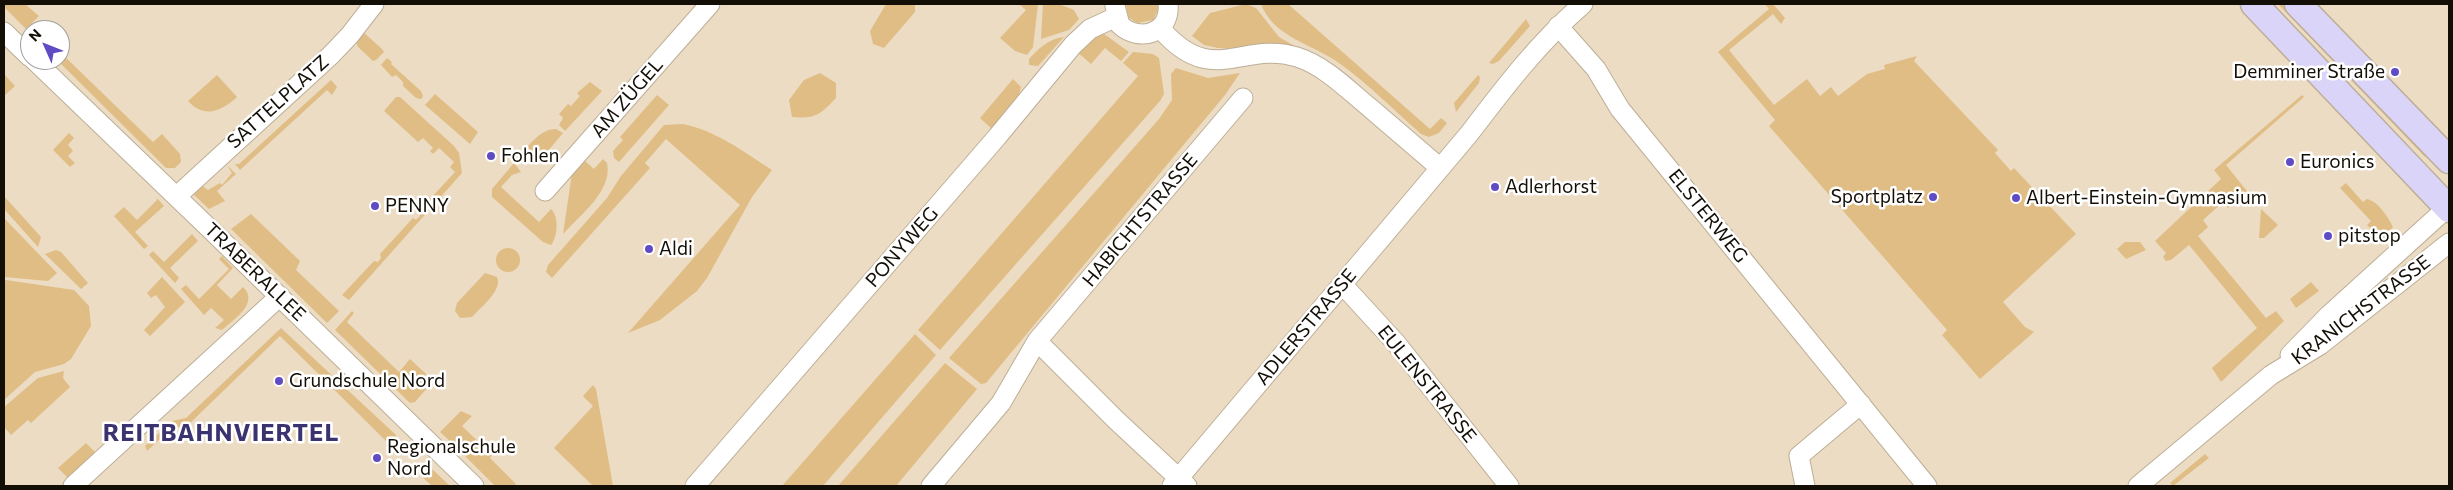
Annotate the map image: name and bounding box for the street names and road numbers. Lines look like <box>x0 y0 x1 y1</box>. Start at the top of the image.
street label: SATTELPLATZ <box>223 51 333 153</box>
street label: AM ZÜGEL <box>586 54 668 142</box>
street label: HABICHTSTRASSE <box>1078 149 1202 291</box>
street label: ELSTERWEG <box>1663 165 1753 267</box>
street label: PONYWEG <box>861 202 943 292</box>
street label: TRABERALLEE <box>200 218 310 326</box>
street label: KRANICHSTRASSE <box>2287 250 2435 370</box>
street label: ADLERSTRASSE <box>1251 264 1361 390</box>
street label: EULENSTRASSE <box>1373 321 1481 447</box>

